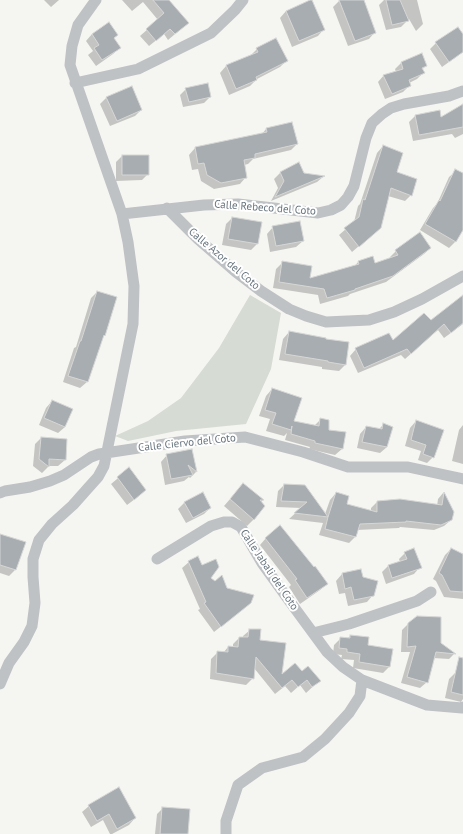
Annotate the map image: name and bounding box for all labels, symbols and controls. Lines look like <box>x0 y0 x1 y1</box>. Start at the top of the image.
street label: Calle Rebeco del Coto <box>214 198 316 218</box>
street label: Calle Azor del Coto <box>186 225 262 293</box>
street label: Calle Ciervo del Coto <box>138 431 236 455</box>
street label: Calle Jabali del Coto <box>237 527 301 613</box>

